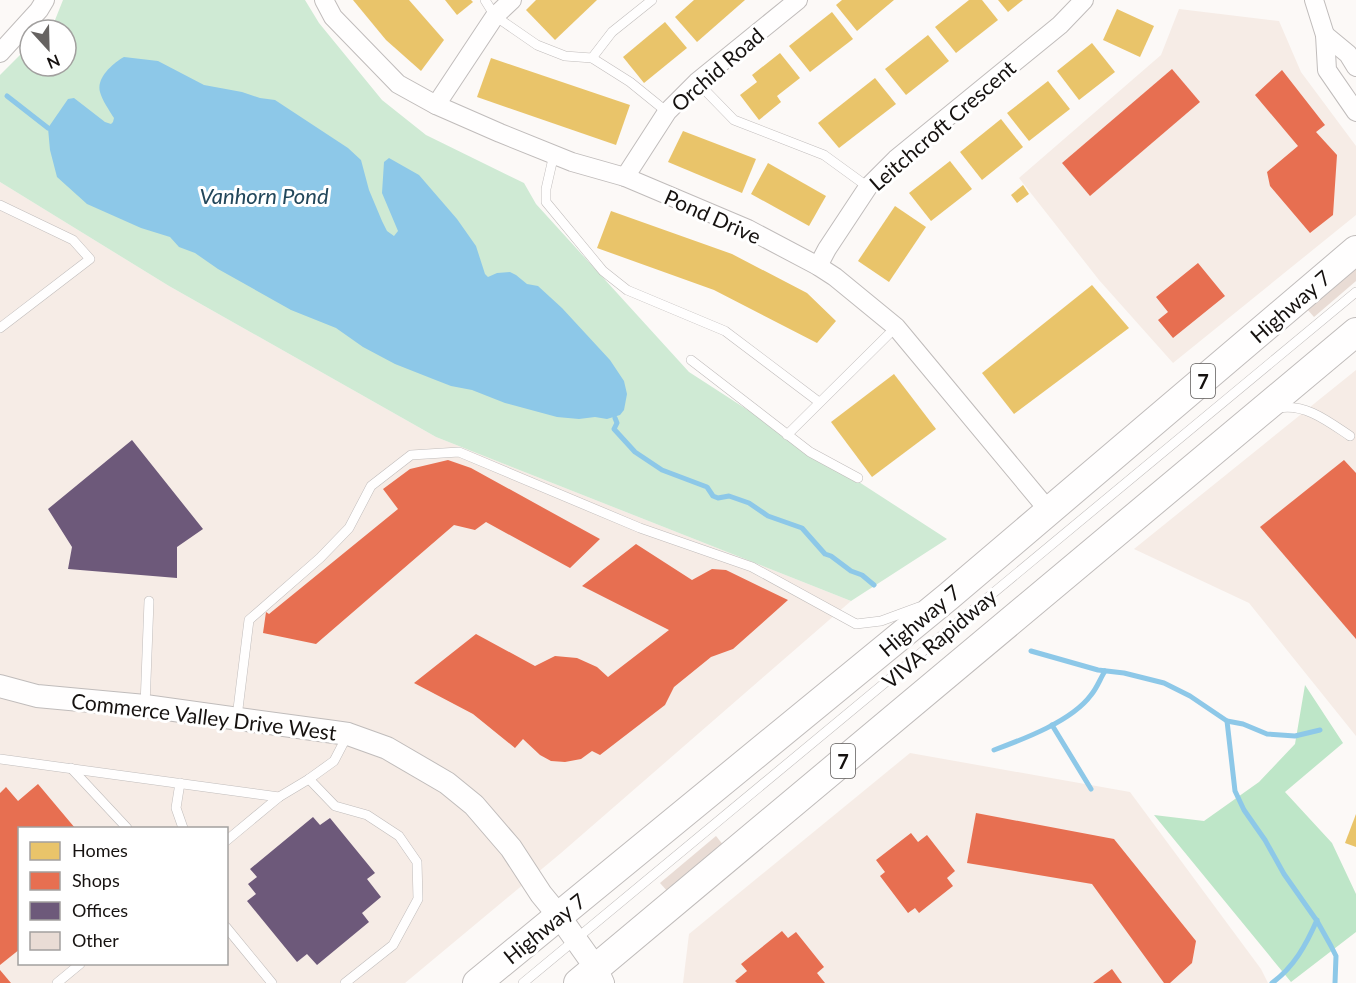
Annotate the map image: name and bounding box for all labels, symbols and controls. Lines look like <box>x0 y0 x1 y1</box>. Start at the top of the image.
north arrow <box>18 18 78 78</box>
street label: Orchid Road <box>666 22 768 116</box>
text: N <box>45 51 63 73</box>
street label: Leitchcroft Crescent <box>864 54 1021 195</box>
water label: Vanhorn Pond <box>199 182 329 209</box>
street label: Pond Drive <box>661 184 765 248</box>
street label: Highway 7 <box>1245 264 1335 348</box>
road number: 7 <box>1191 364 1215 398</box>
street label: Highway 7 <box>873 579 965 661</box>
street label: VIVA Rapidway <box>877 583 1001 693</box>
street label: Commerce Valley Drive West <box>70 687 339 745</box>
road number: 7 <box>831 744 855 778</box>
legend <box>18 827 228 965</box>
text: Homes <box>72 839 128 861</box>
text: Shops <box>72 869 120 891</box>
street label: Highway 7 <box>498 887 590 969</box>
text: Offices <box>72 899 128 921</box>
text: Other <box>72 929 119 951</box>

